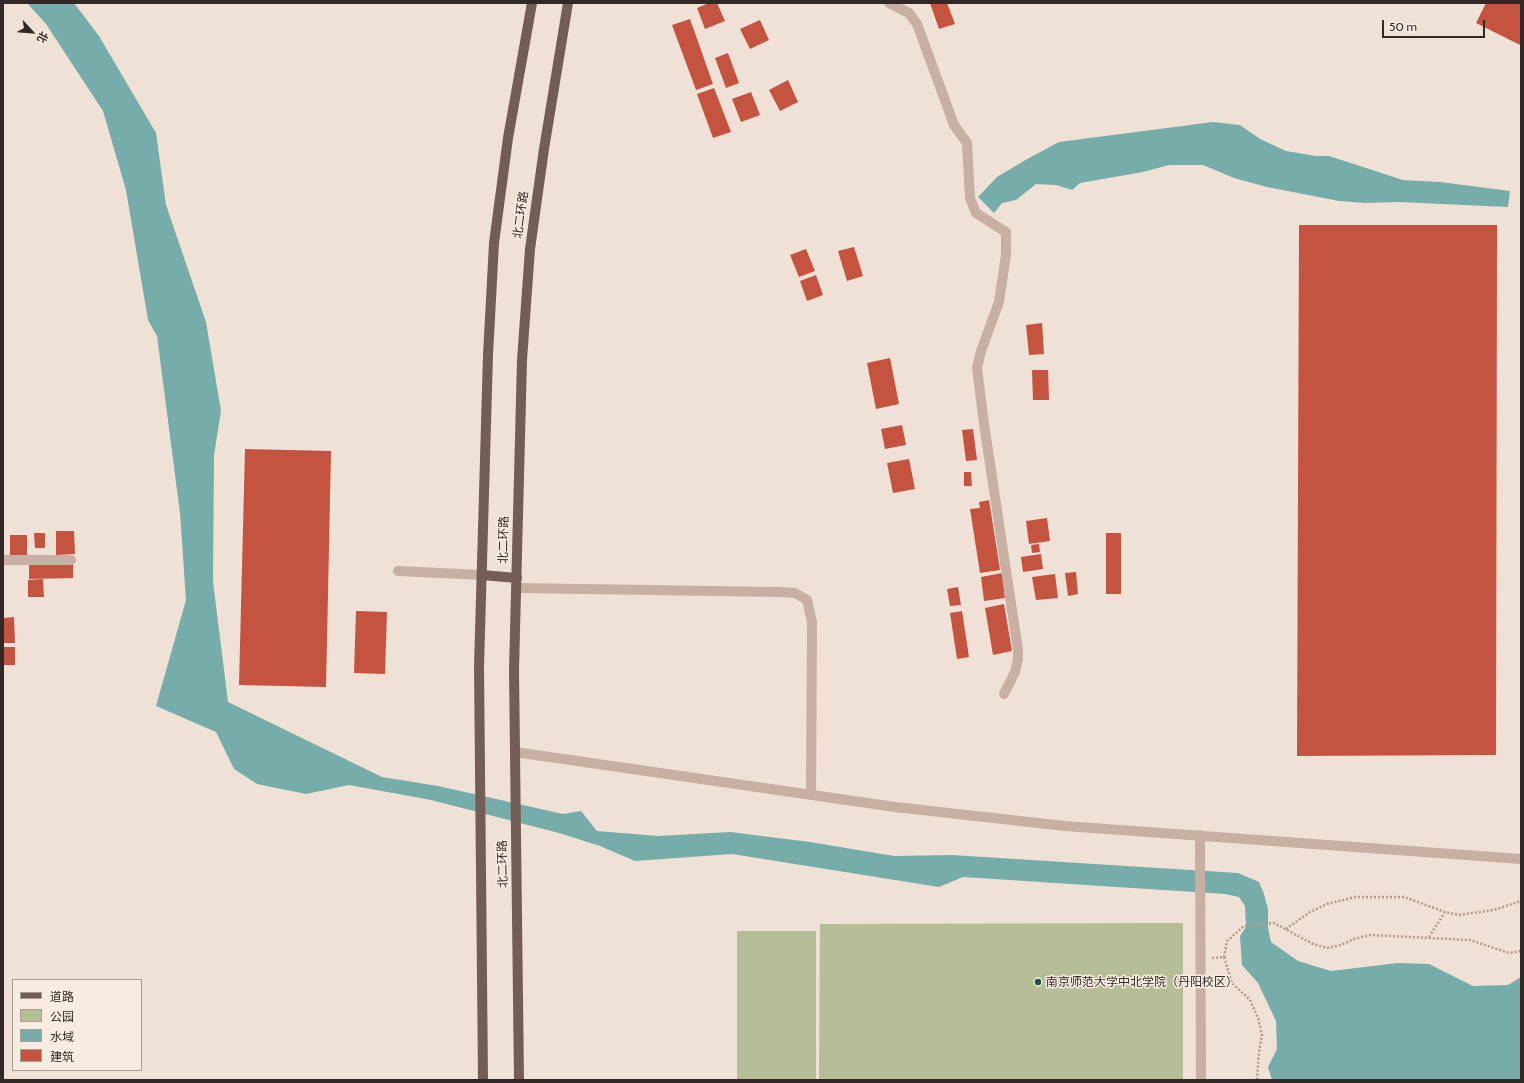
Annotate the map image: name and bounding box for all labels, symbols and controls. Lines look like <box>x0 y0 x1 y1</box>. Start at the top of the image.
north arrow <box>12 12 52 52</box>
scale bar <box>1384 12 1487 38</box>
text: 50 m <box>1389 19 1417 34</box>
text: 北 <box>34 29 51 45</box>
street label: 北二环路 <box>511 190 531 240</box>
street label: 北二环路 <box>496 516 512 564</box>
street label: 北二环路 <box>495 840 511 888</box>
place label: 南京师范大学中北学院（丹阳校区） <box>1046 975 1238 989</box>
marker: 南京师范大学中北学院（丹阳校区） <box>1033 977 1043 987</box>
legend <box>12 979 142 1071</box>
text: 道路 <box>50 989 74 1004</box>
text: 公园 <box>50 1009 74 1024</box>
text: 水域 <box>50 1029 74 1044</box>
text: 建筑 <box>50 1049 74 1064</box>

